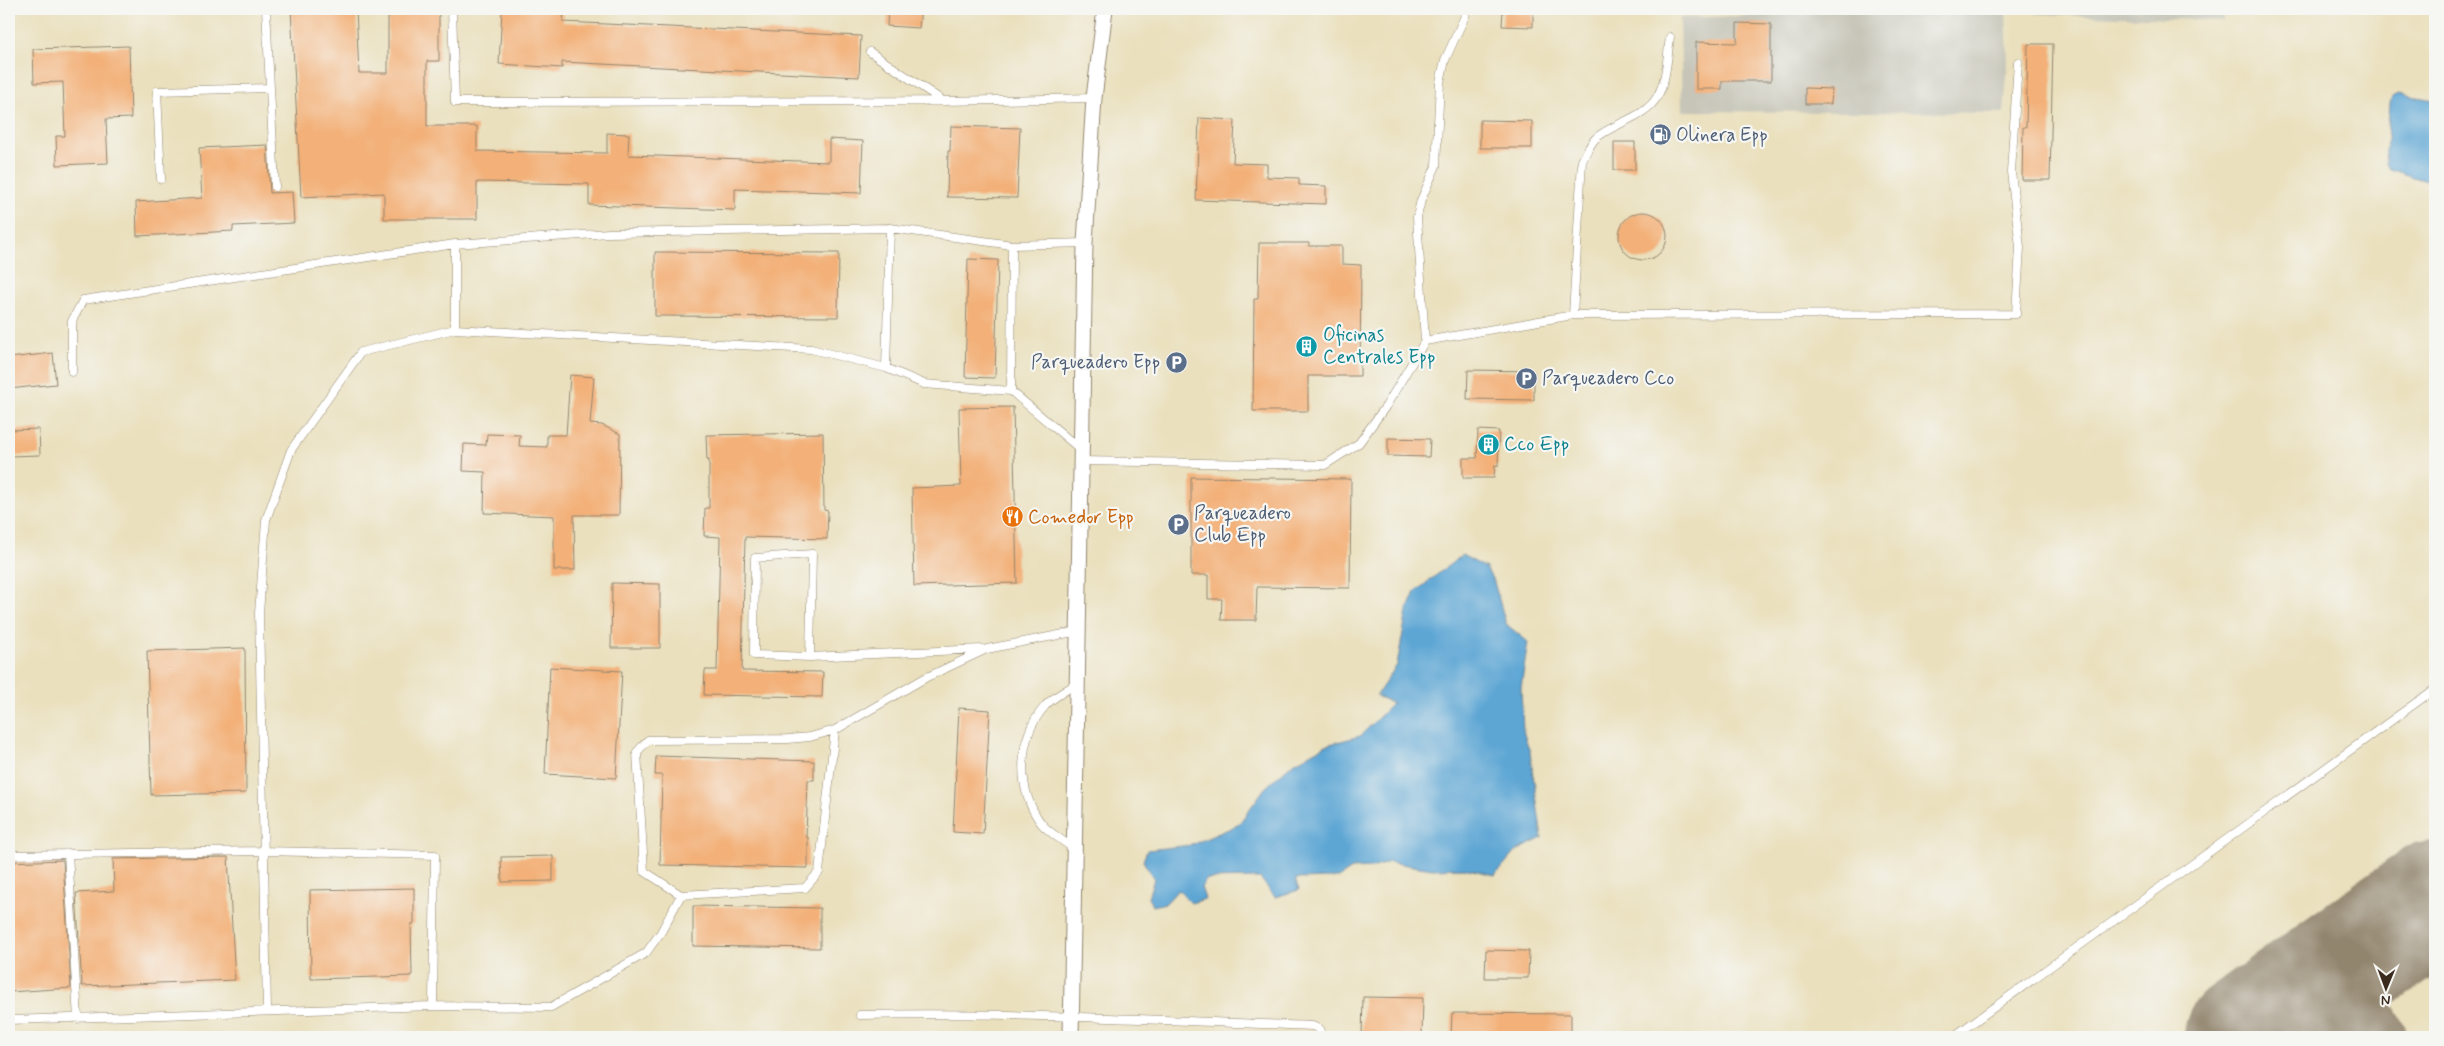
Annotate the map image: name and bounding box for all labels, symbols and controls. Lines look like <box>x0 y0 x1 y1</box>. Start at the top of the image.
fuel station icon: Olinera Epp <box>1648 123 1672 147</box>
place label: Olinera Epp <box>1676 123 1768 148</box>
place label: Oficinas Centrales Epp <box>1323 323 1435 370</box>
building icon: Oficinas Centrales Epp <box>1295 334 1319 358</box>
place label: Parqueadero Epp <box>1031 350 1160 375</box>
parking icon: Parqueadero Epp <box>1164 350 1188 374</box>
parking icon: Parqueadero Cco <box>1514 366 1538 390</box>
place label: Parqueadero Cco <box>1542 366 1674 391</box>
building icon: Cco Epp <box>1476 432 1500 456</box>
place label: Cco Epp <box>1504 432 1569 457</box>
place label: Parqueadero Club Epp <box>1194 501 1291 548</box>
restaurant icon: Comedor Epp <box>1000 505 1024 529</box>
place label: Comedor Epp <box>1028 505 1134 530</box>
parking icon: Parqueadero Club Epp <box>1166 512 1190 536</box>
north arrow <box>2362 964 2412 1014</box>
text: N <box>2381 991 2391 1009</box>

